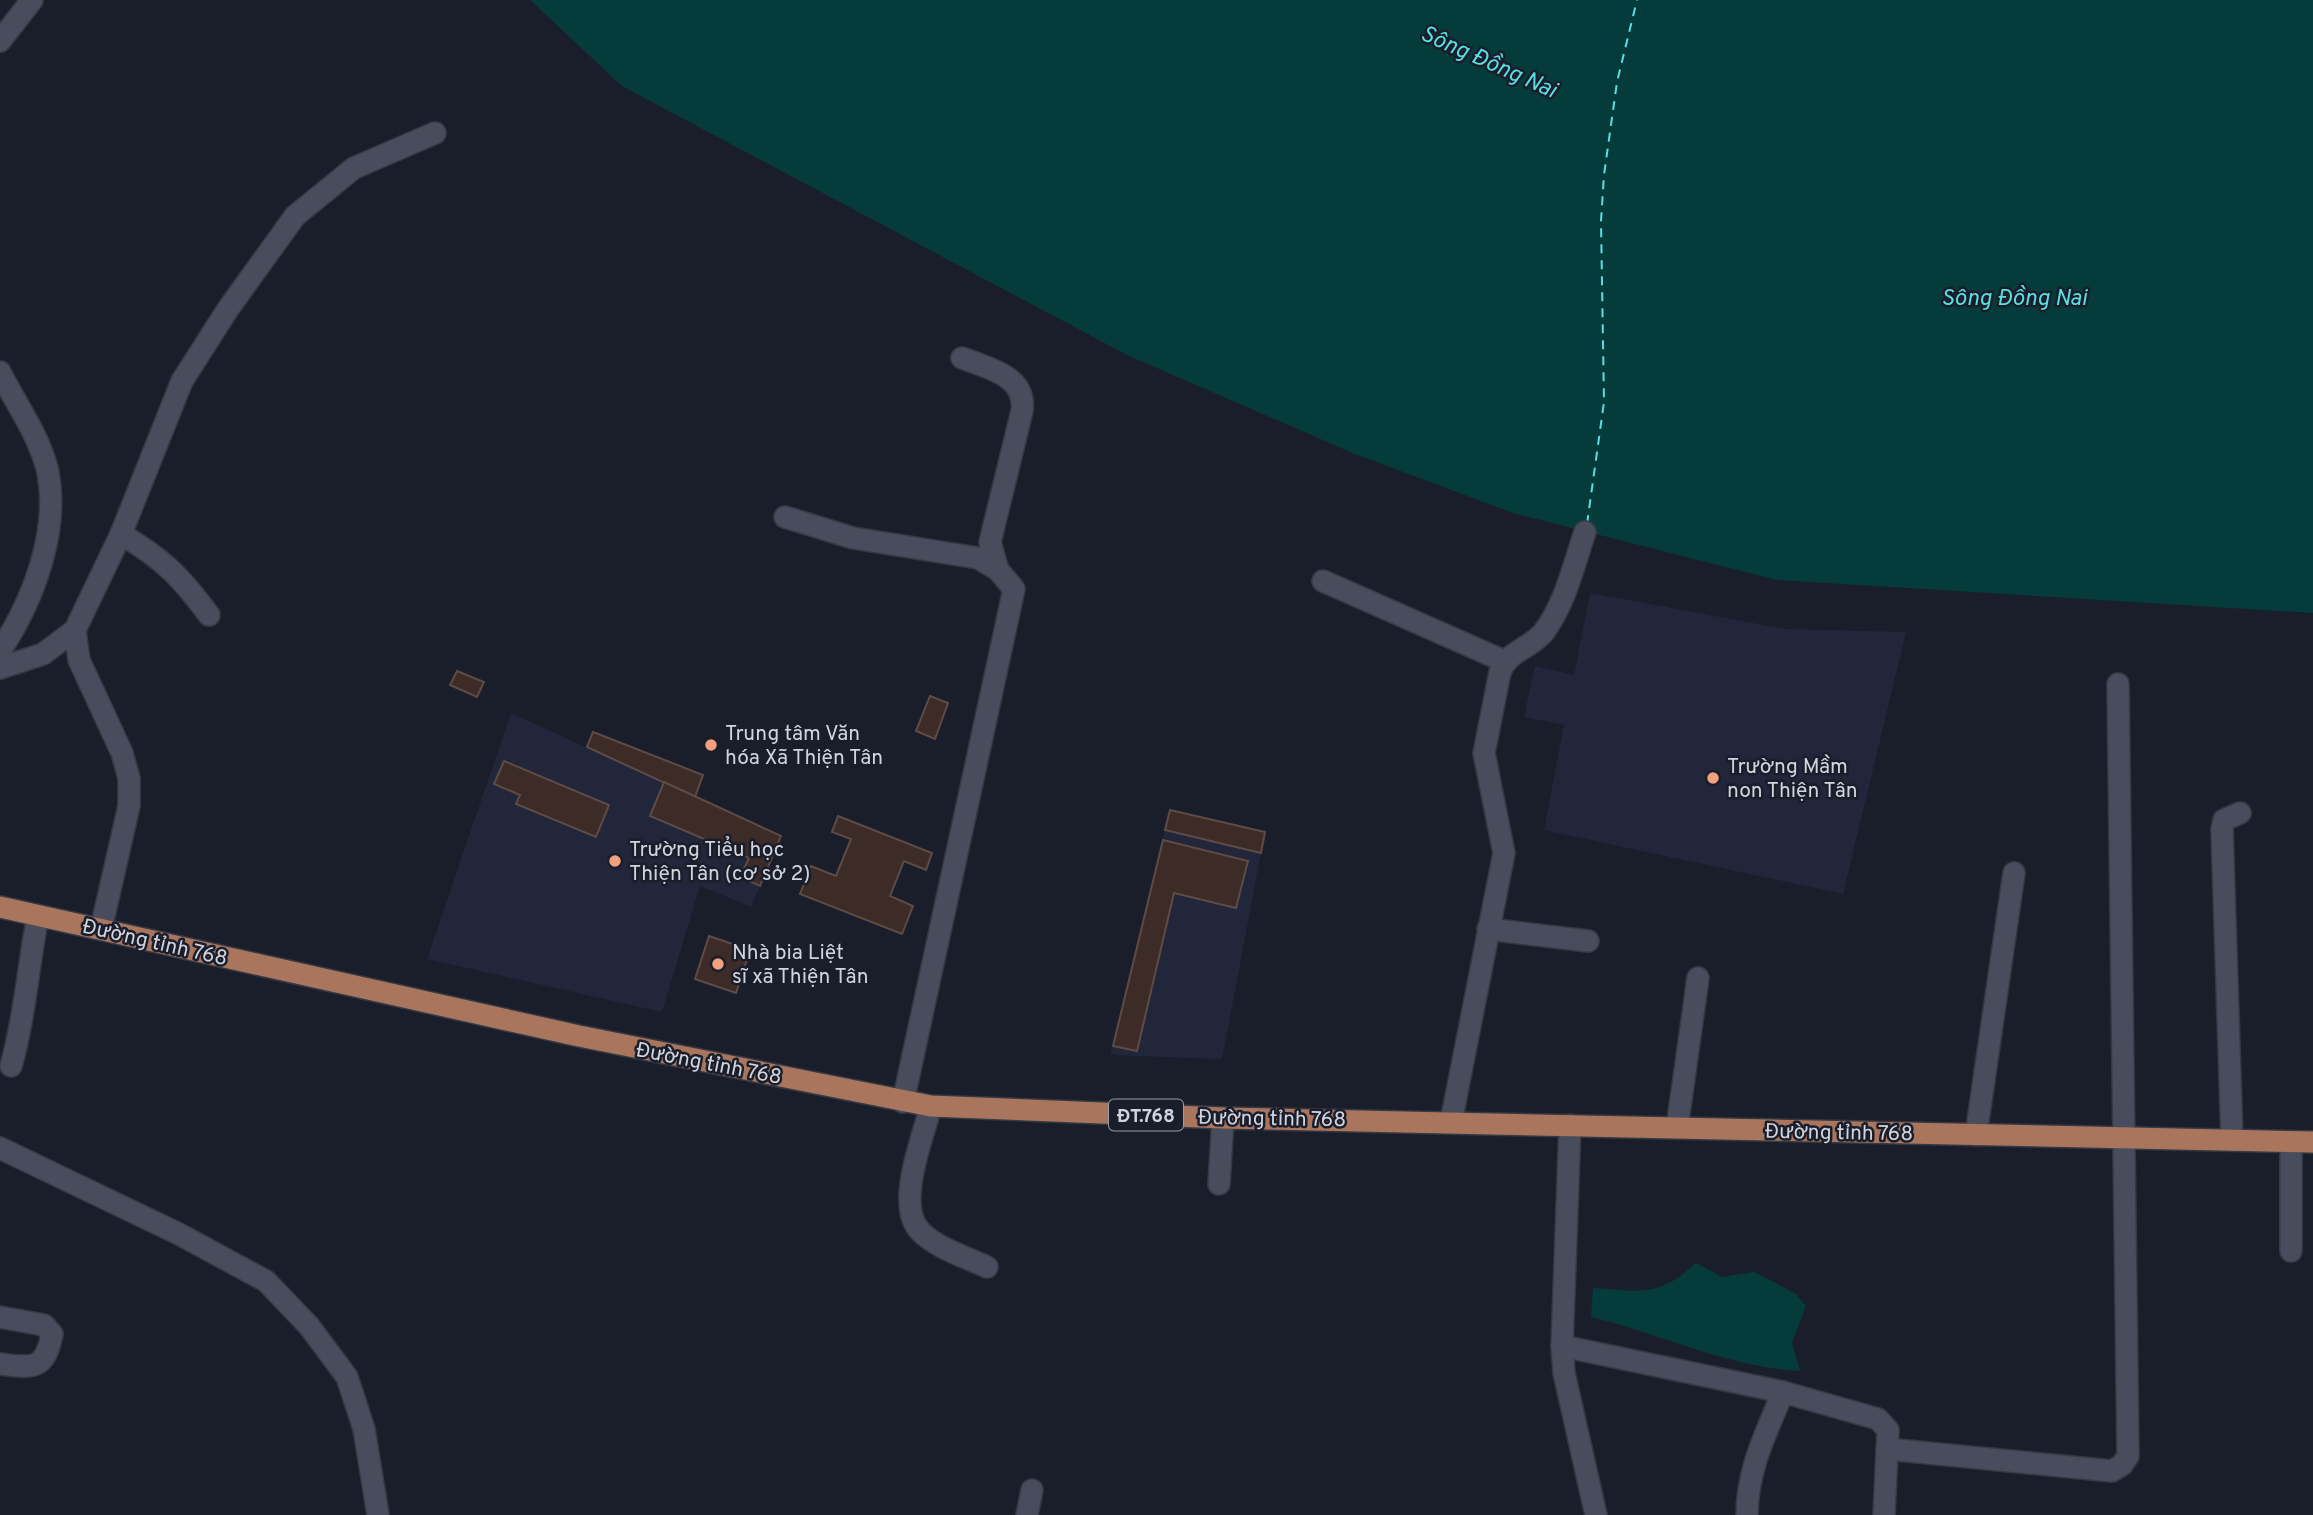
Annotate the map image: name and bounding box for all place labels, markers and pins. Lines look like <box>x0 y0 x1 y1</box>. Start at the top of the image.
place label: Trung tâm Văn hóa Xã Thiện Tân <box>725 721 883 772</box>
marker: Trung tâm Văn hóa Xã Thiện Tân <box>703 737 719 753</box>
place label: Trường Mầm non Thiện Tân <box>1727 754 1858 805</box>
marker: Trường Mầm non Thiện Tân <box>1705 770 1721 786</box>
place label: Trường Tiểu học Thiện Tân (cơ sở 2) <box>629 835 811 888</box>
marker: Trường Tiểu học Thiện Tân (cơ sở 2) <box>607 853 623 869</box>
place label: Nhà bia Liệt sĩ xã Thiện Tân <box>732 940 868 991</box>
marker: Nhà bia Liệt sĩ xã Thiện Tân <box>710 956 726 972</box>

